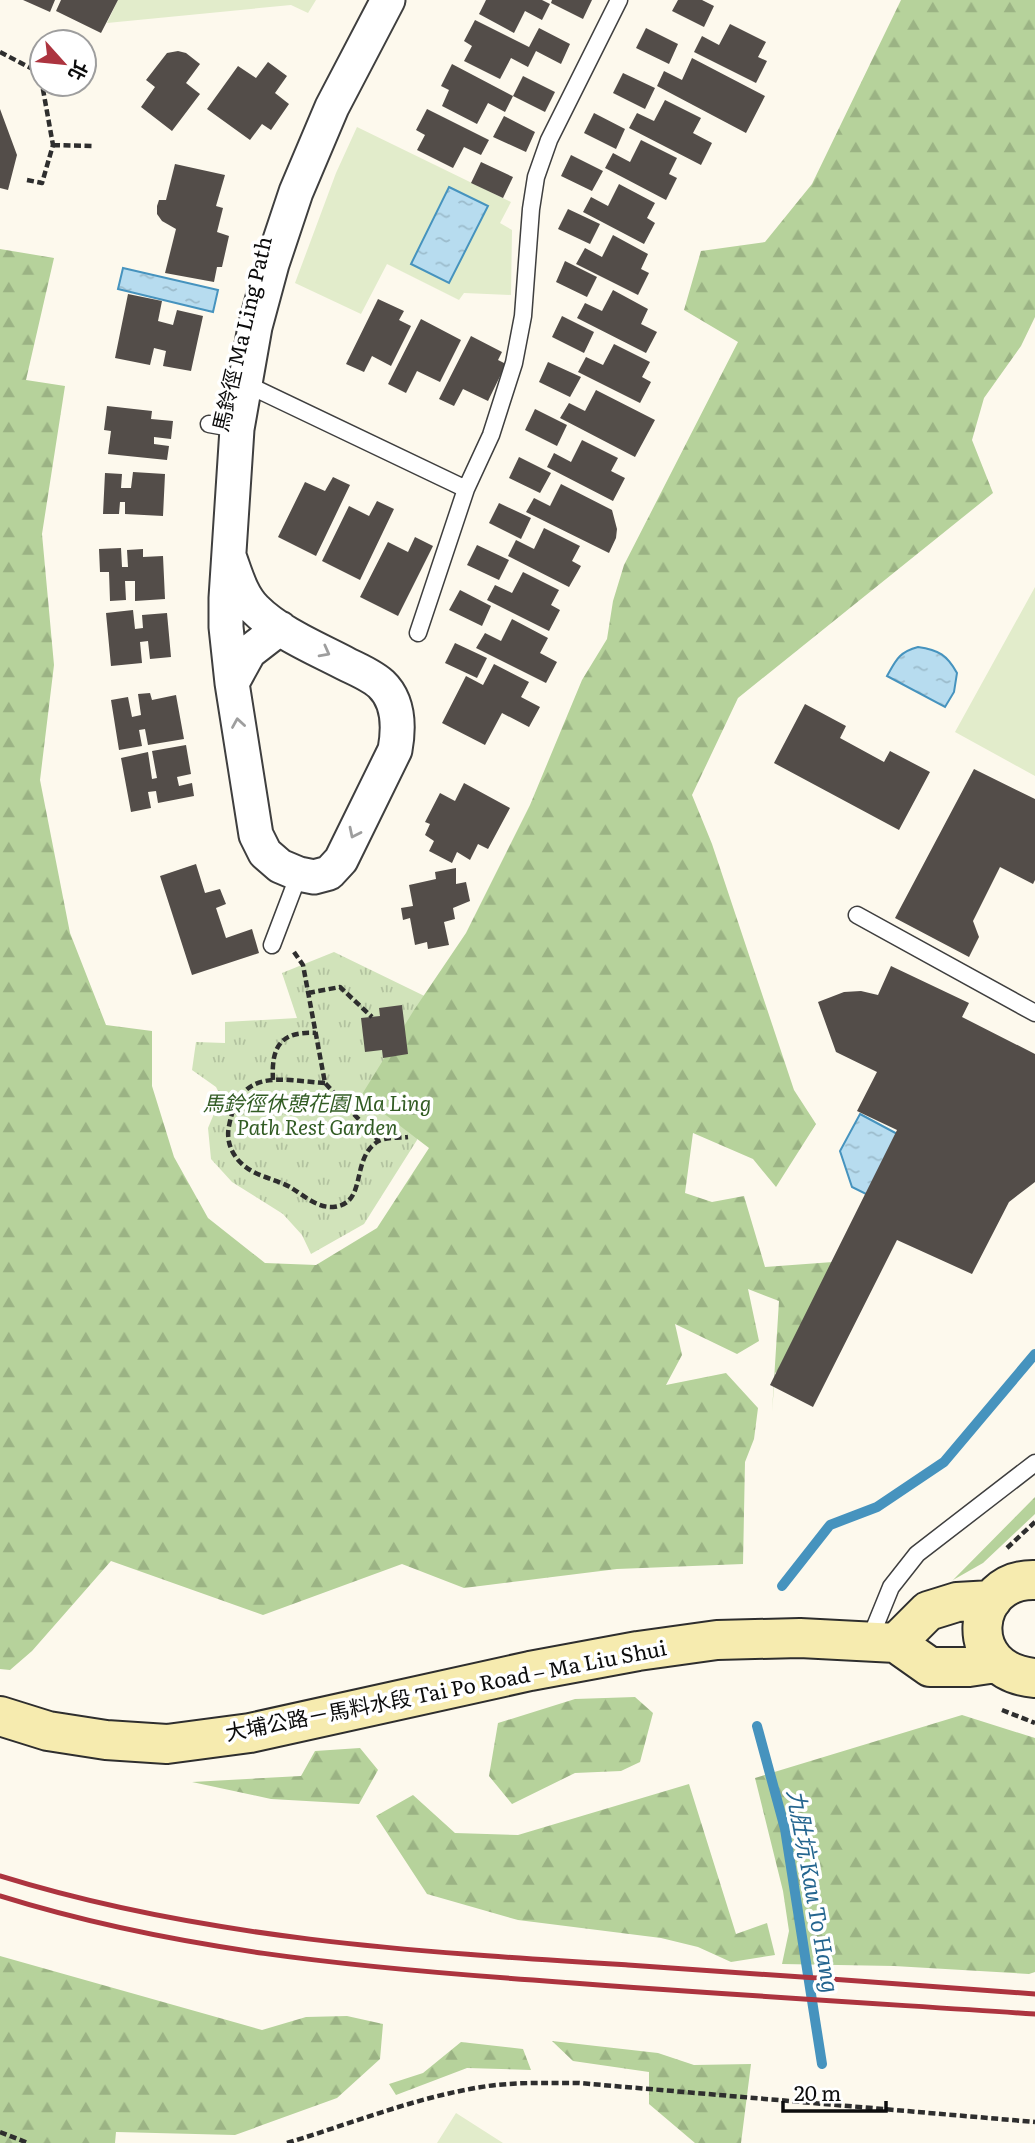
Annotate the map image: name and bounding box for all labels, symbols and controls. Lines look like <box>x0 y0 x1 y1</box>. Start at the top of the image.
north arrow <box>28 28 98 98</box>
text: 北 <box>62 56 96 86</box>
street label: 馬鈴徑 Ma Ling Path <box>203 233 278 434</box>
one-way arrow <box>318 644 330 658</box>
one-way arrow <box>231 717 246 729</box>
one-way arrow <box>348 826 362 838</box>
park label: 馬鈴徑休憩花園 Ma Ling Path Rest Garden <box>203 1086 431 1141</box>
street label: 大埔公路－馬料水段 Tai Po Road – Ma Liu Shui <box>222 1630 669 1747</box>
water label: 九肚坑 Kau To Hang <box>780 1786 850 1995</box>
scale bar <box>783 2070 886 2114</box>
text: 20 m <box>794 2076 841 2107</box>

